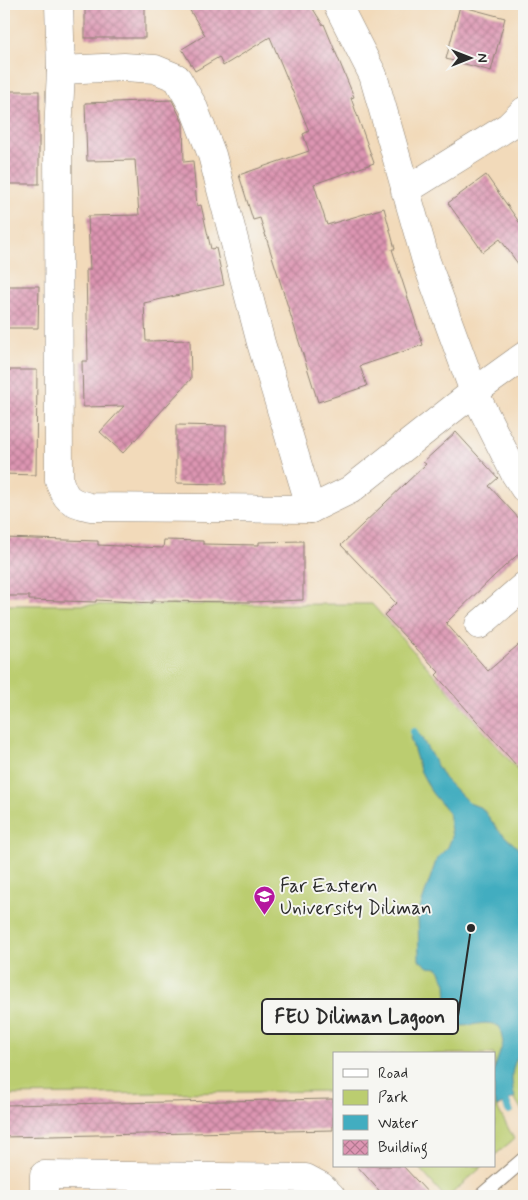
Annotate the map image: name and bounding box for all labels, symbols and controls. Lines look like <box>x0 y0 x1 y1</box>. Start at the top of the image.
north arrow <box>446 32 496 82</box>
text: N <box>473 53 491 63</box>
place label: Far Eastern University Diliman <box>280 874 432 921</box>
school or university icon: Far Eastern University Diliman <box>252 884 276 915</box>
callout: FEU Diliman Lagoon <box>262 999 458 1034</box>
text: FEU Diliman Lagoon <box>275 1004 445 1031</box>
legend <box>333 1052 496 1168</box>
text: Road <box>378 1064 408 1084</box>
text: Park <box>378 1088 408 1108</box>
text: Water <box>378 1114 418 1134</box>
text: Building <box>378 1138 428 1159</box>

